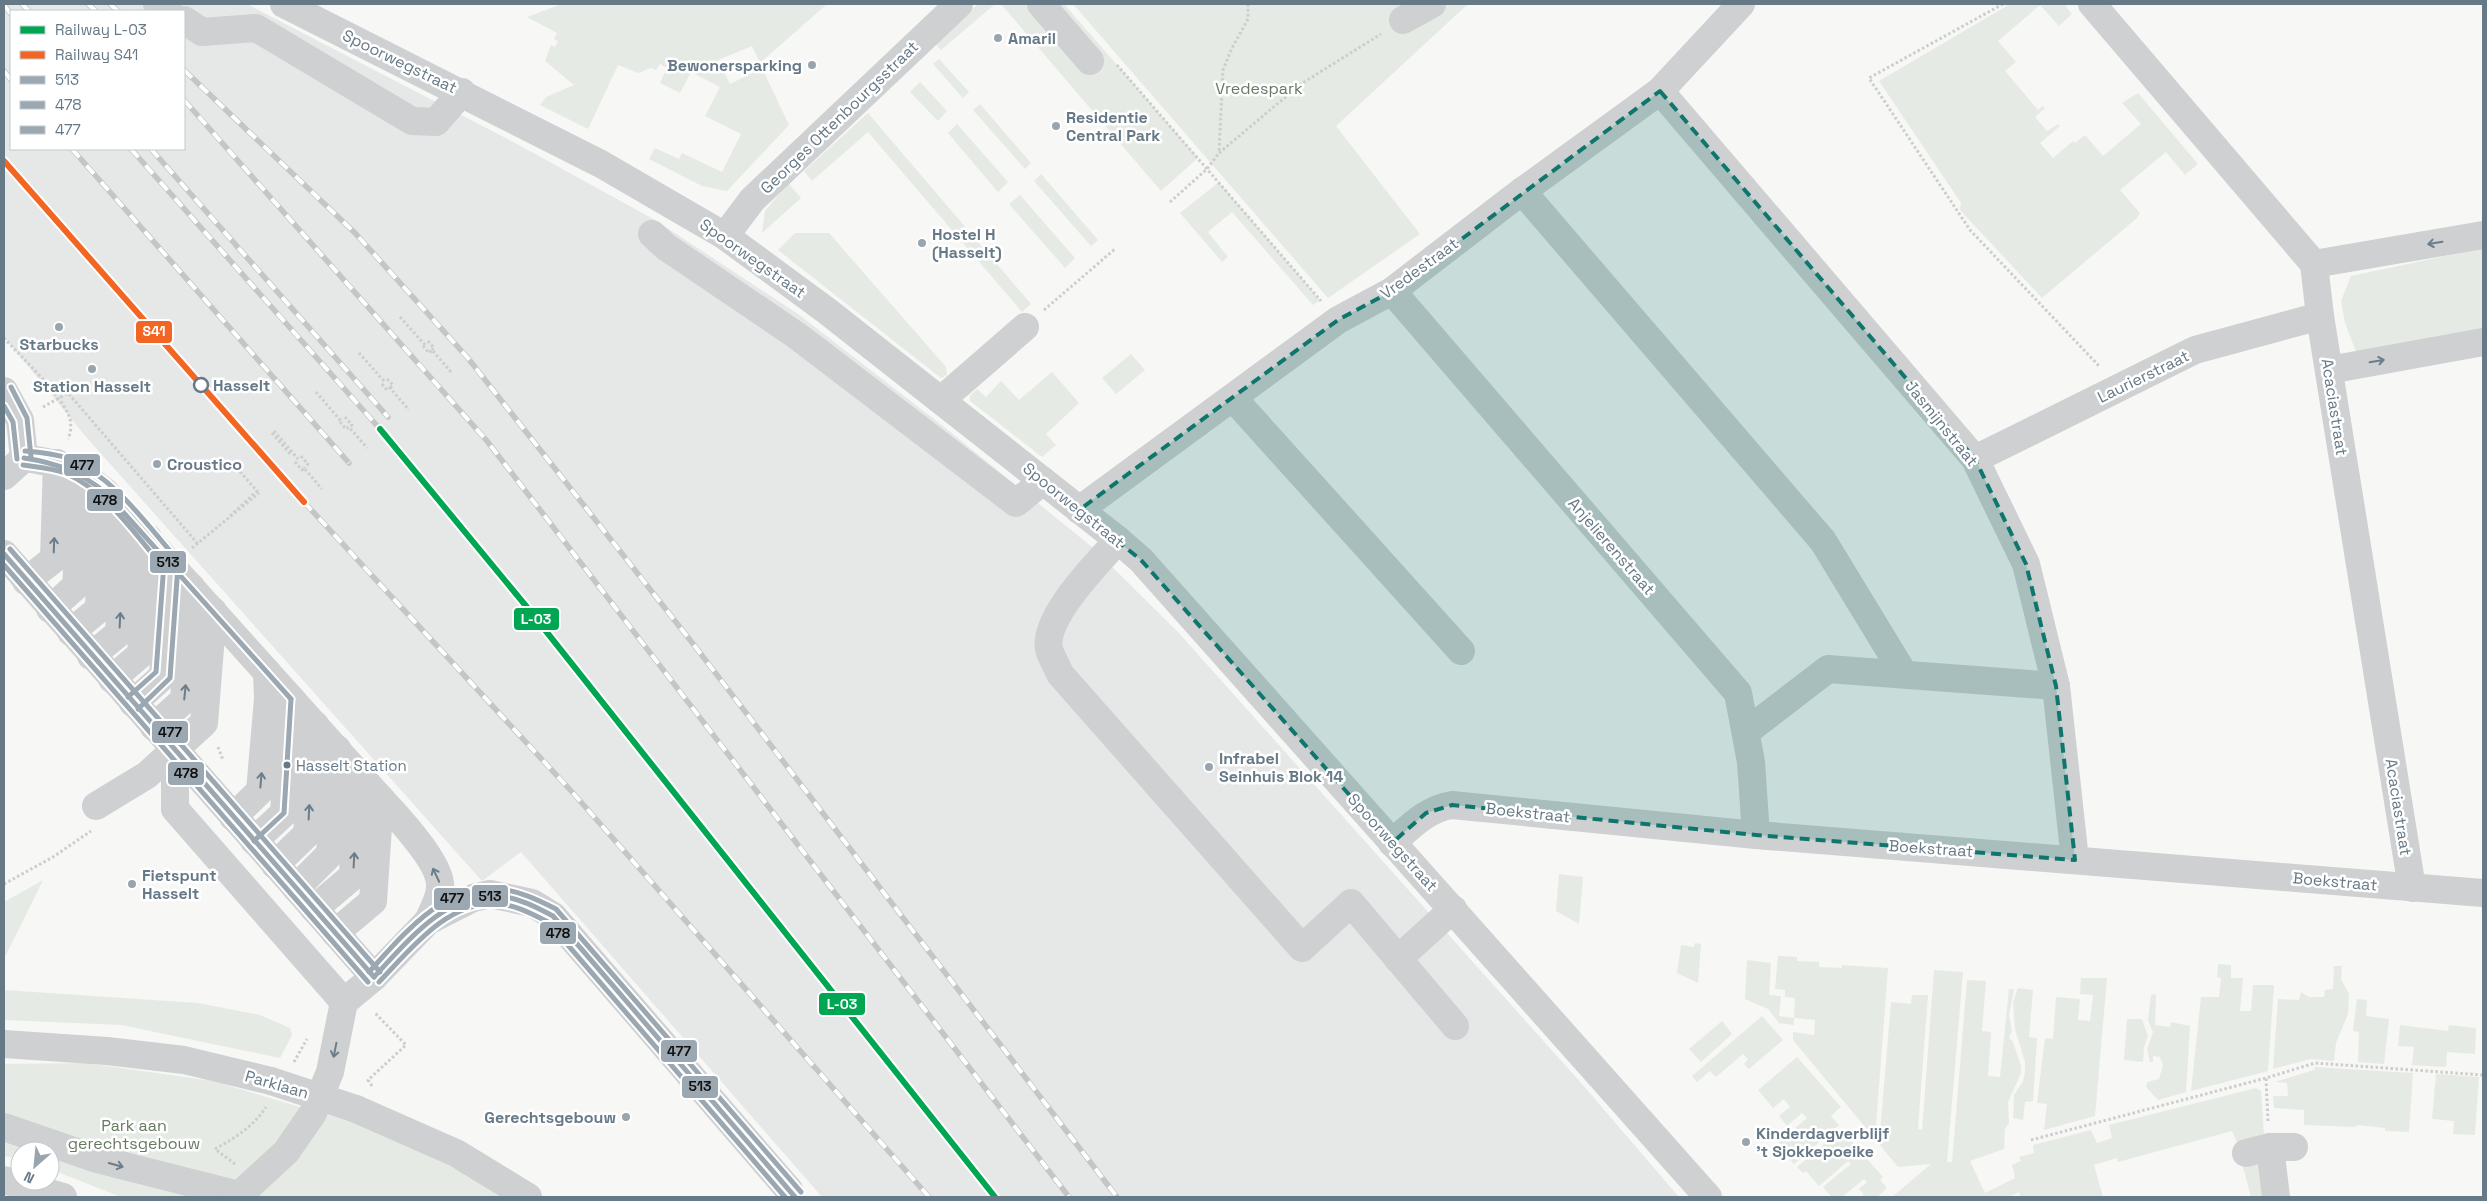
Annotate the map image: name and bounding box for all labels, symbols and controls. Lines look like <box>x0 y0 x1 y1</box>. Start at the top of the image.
legend <box>10 10 185 150</box>
text: Railway L-03 <box>55 20 147 39</box>
street label: Spoorwegstraat <box>339 25 461 98</box>
place label: Amaril <box>1008 28 1056 49</box>
marker: Amaril <box>992 32 1004 44</box>
street label: Georges Ottenbourgsstraat <box>756 36 923 198</box>
text: Railway S41 <box>55 45 138 64</box>
place label: Bewonersparking <box>667 55 802 76</box>
marker: Bewonersparking <box>806 59 818 71</box>
text: 513 <box>55 70 79 89</box>
park label: Vredespark <box>1215 78 1303 99</box>
text: 478 <box>55 95 82 114</box>
place label: Residentie Central Park <box>1066 107 1160 146</box>
text: 477 <box>55 120 81 139</box>
marker: Residentie Central Park <box>1050 120 1062 132</box>
street label: Spoorwegstraat <box>696 214 810 303</box>
place label: Hostel H (Hasselt) <box>932 224 1002 263</box>
street label: Vredestraat <box>1376 233 1462 304</box>
marker: Hostel H (Hasselt) <box>916 237 928 249</box>
one-way arrow <box>2428 239 2444 249</box>
line badge: S41 <box>135 320 173 344</box>
marker: Starbucks <box>53 321 65 333</box>
text: S41 <box>142 322 166 340</box>
place label: Starbucks <box>19 334 99 355</box>
street label: Laurierstraat <box>2094 345 2193 408</box>
one-way arrow <box>2369 356 2385 366</box>
street label: Acaciastraat <box>2316 357 2353 457</box>
marker: Station Hasselt <box>86 363 98 375</box>
place label: Hasselt <box>213 375 270 396</box>
place label: Station Hasselt <box>33 376 151 397</box>
street label: Jasmijnstraat <box>1900 376 1983 471</box>
marker: Hasselt <box>193 377 209 393</box>
line badge: 477 <box>63 453 101 477</box>
place label: Croustico <box>167 454 242 475</box>
text: 477 <box>70 456 94 474</box>
marker: Croustico <box>151 458 163 470</box>
street label: Spoorwegstraat <box>1019 458 1129 553</box>
line badge: 478 <box>86 488 124 512</box>
text: 478 <box>93 491 118 509</box>
street label: Anjelierenstraat <box>1564 493 1660 599</box>
one-way arrow <box>49 538 59 554</box>
line badge: 513 <box>149 550 187 574</box>
text: 513 <box>157 553 180 571</box>
line badge: L-03 <box>513 607 560 631</box>
text: L-03 <box>521 610 551 628</box>
one-way arrow <box>115 612 124 628</box>
one-way arrow <box>180 684 189 700</box>
line badge: 477 <box>151 720 189 744</box>
text: 477 <box>158 723 182 741</box>
place label: Infrabel Seinhuis Blok 14 <box>1219 748 1344 787</box>
place label: Hasselt Station <box>296 756 407 775</box>
street label: Acaciastraat <box>2380 757 2417 857</box>
marker: Hasselt Station <box>282 760 292 770</box>
line badge: 478 <box>167 761 205 786</box>
marker: Infrabel Seinhuis Blok 14 <box>1203 761 1215 773</box>
text: 478 <box>174 764 199 782</box>
one-way arrow <box>256 772 266 788</box>
street label: Spoorwegstraat <box>1343 789 1442 896</box>
street label: Boekstraat <box>1485 798 1571 827</box>
one-way arrow <box>304 805 313 821</box>
street label: Boekstraat <box>1888 835 1974 862</box>
one-way arrow <box>349 853 358 869</box>
place label: Fietspunt Hasselt <box>142 865 216 904</box>
street label: Boekstraat <box>2292 867 2378 896</box>
one-way arrow <box>431 868 441 883</box>
marker: Fietspunt Hasselt <box>126 878 138 890</box>
line badge: 513 <box>471 884 509 908</box>
line badge: 477 <box>433 887 471 911</box>
text: 513 <box>479 887 502 905</box>
text: 477 <box>440 889 464 907</box>
line badge: 478 <box>539 921 577 945</box>
text: 478 <box>546 924 571 942</box>
line badge: L-03 <box>818 992 866 1016</box>
text: L-03 <box>827 995 857 1013</box>
line badge: 477 <box>660 1039 698 1063</box>
one-way arrow <box>329 1042 339 1058</box>
text: 477 <box>667 1042 691 1060</box>
street label: Parklaan <box>243 1065 311 1104</box>
line badge: 513 <box>681 1075 719 1099</box>
text: 513 <box>689 1077 712 1095</box>
place label: Gerechtsgebouw <box>484 1107 616 1128</box>
marker: Gerechtsgebouw <box>620 1111 632 1123</box>
park label: Park aan gerechtsgebouw <box>68 1115 200 1154</box>
place label: Kinderdagverblijf 't Sjokkepoeike <box>1756 1123 1889 1162</box>
marker: Kinderdagverblijf 't Sjokkepoeike <box>1740 1136 1752 1148</box>
north arrow <box>10 1141 60 1191</box>
one-way arrow <box>108 1160 124 1170</box>
text: N <box>21 1167 37 1188</box>

